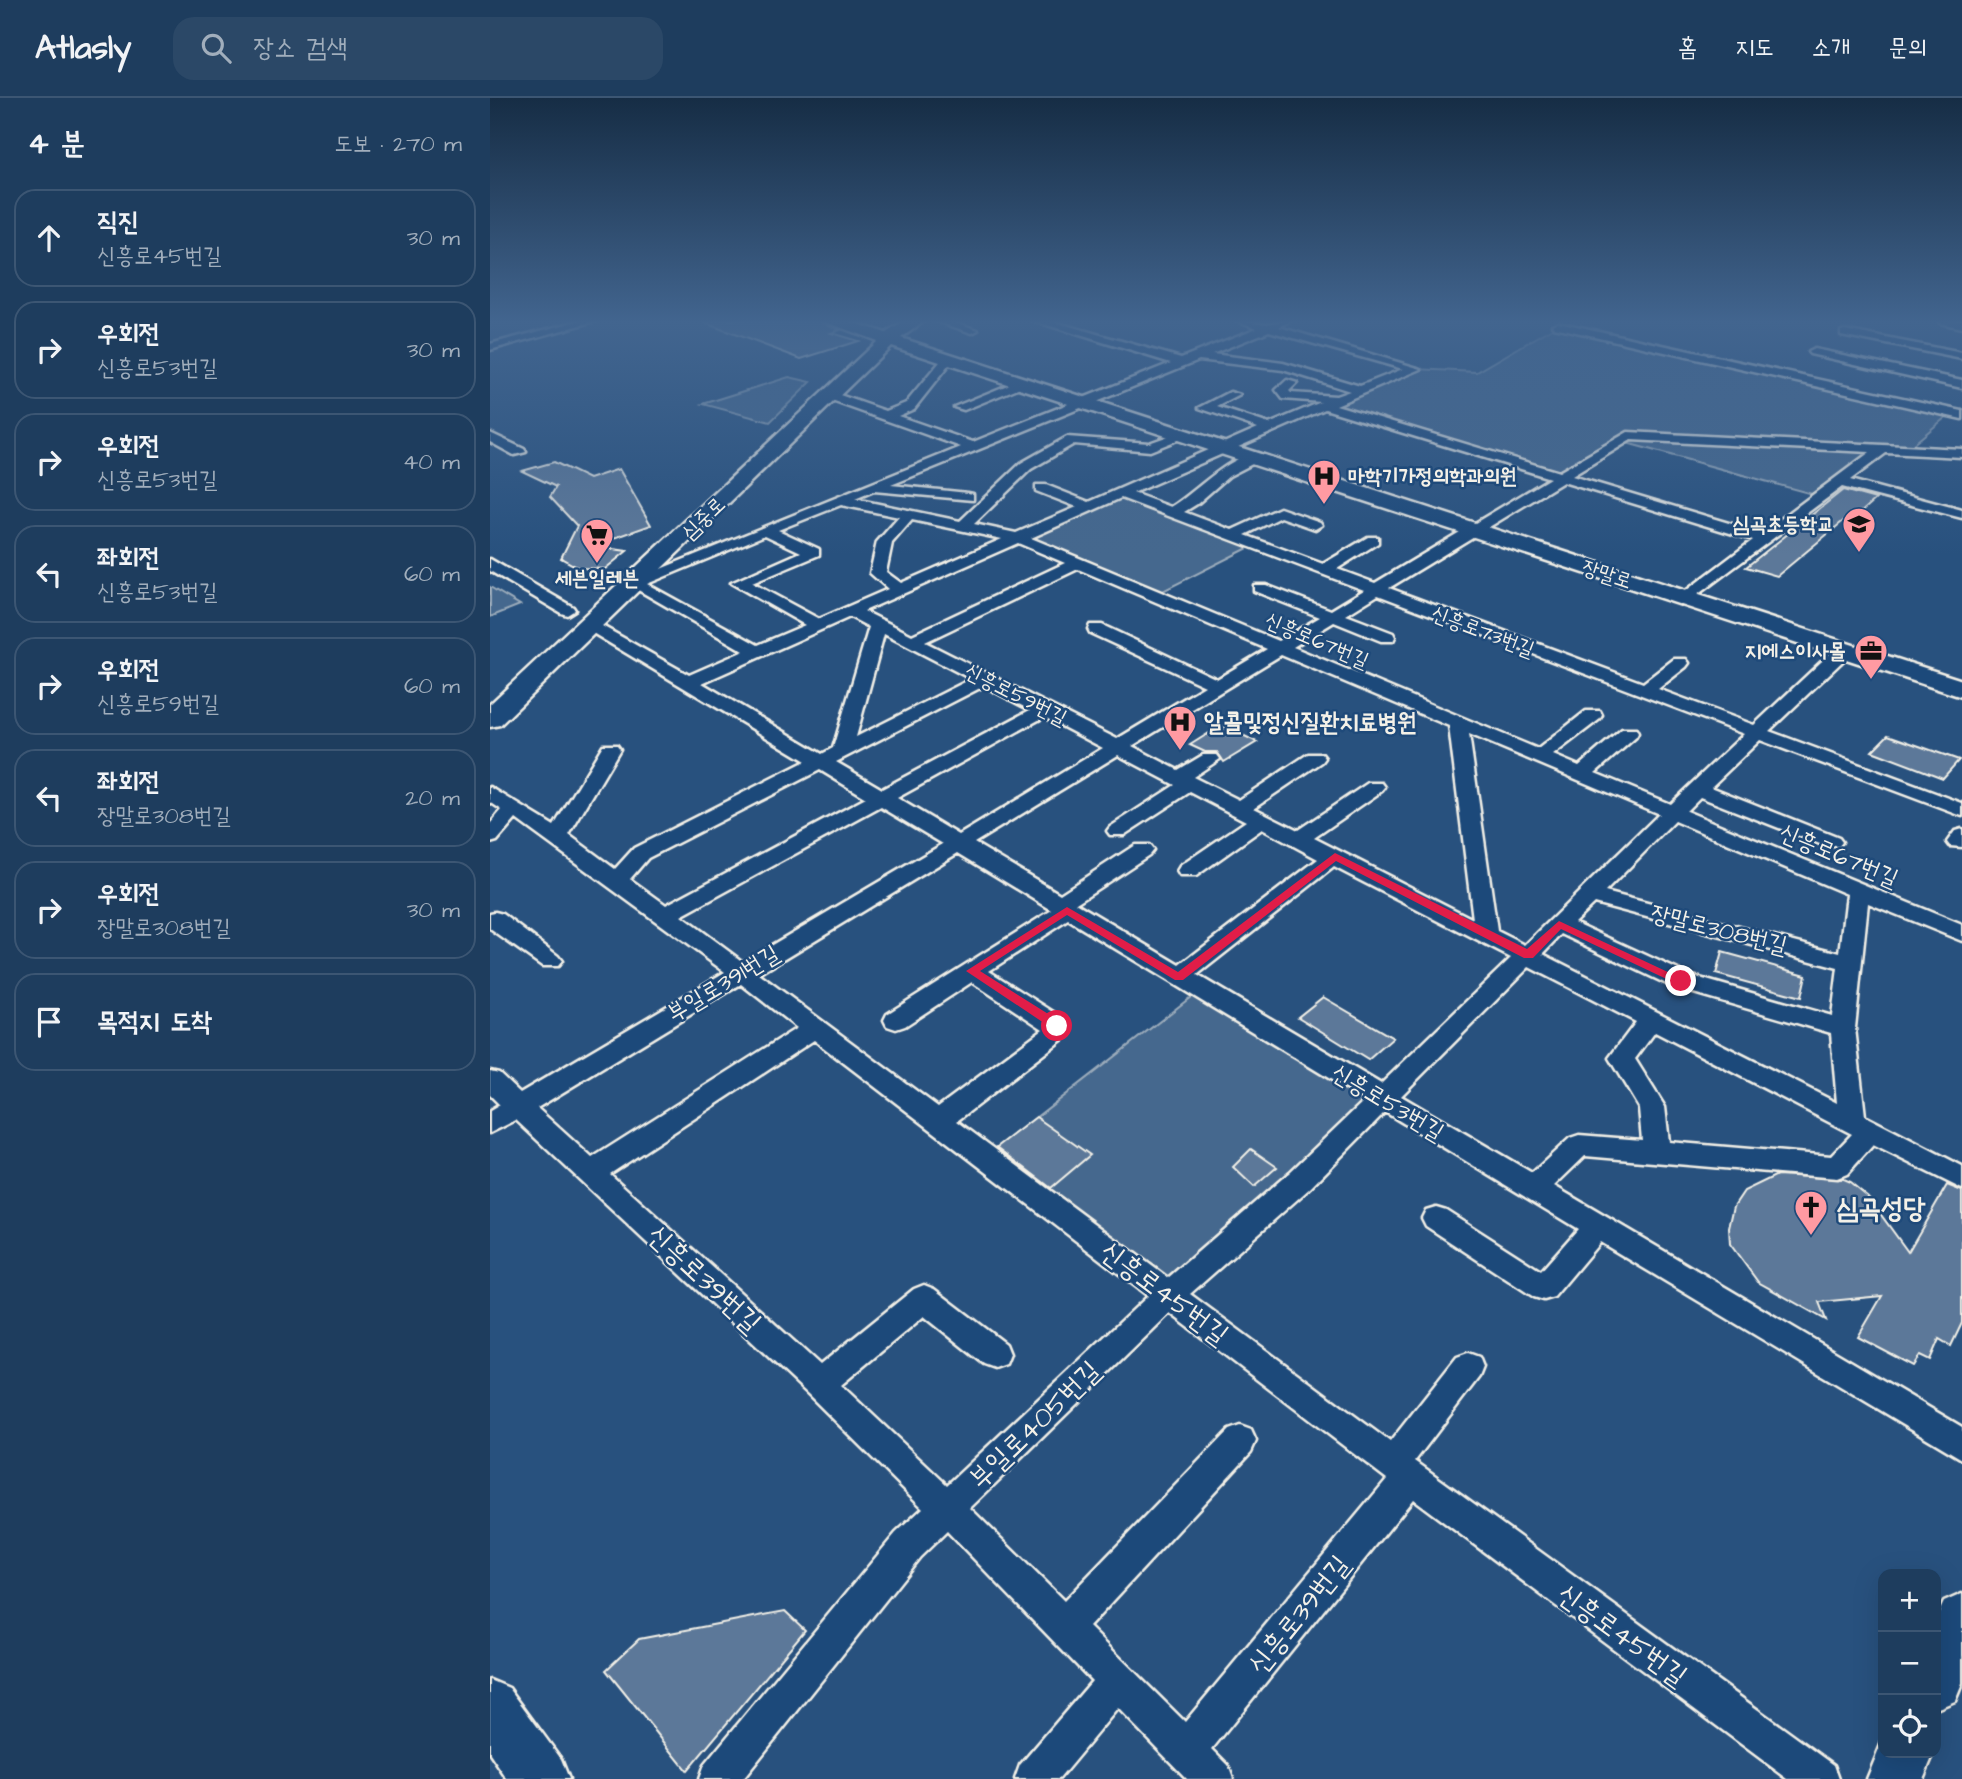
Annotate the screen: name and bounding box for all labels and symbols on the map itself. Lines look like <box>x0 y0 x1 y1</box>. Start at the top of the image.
hospital icon: 마학기가정의학과의원 <box>1305 457 1343 506</box>
place label: 마학기가정의학과의원 <box>1348 462 1517 491</box>
street label: 심중로 <box>675 490 732 546</box>
school or university icon: 심곡초등학교 <box>1840 505 1878 554</box>
place label: 심곡초등학교 <box>1733 510 1834 539</box>
supermarket icon: 세븐일레븐 <box>578 516 616 565</box>
street label: 장말로 <box>1578 553 1635 596</box>
place label: 세븐일레븐 <box>555 564 639 593</box>
street label: 신흥로73번길 <box>1427 599 1539 664</box>
street label: 신흥로67번길 <box>1260 606 1373 675</box>
office icon: 지에스이사몰 <box>1852 632 1890 681</box>
place label: 지에스이사몰 <box>1745 637 1846 666</box>
street label: 신흥로59번길 <box>960 656 1072 733</box>
hospital icon: 알콜및정신질환치료병원 <box>1161 703 1199 752</box>
place label: 알콜및정신질환치료병원 <box>1204 706 1416 740</box>
street label: 신흥로67번길 <box>1774 816 1903 896</box>
street label: 장말로308번길 <box>1647 897 1791 963</box>
street label: 부일로391번길 <box>661 937 786 1031</box>
route end <box>1665 965 1696 996</box>
route start <box>1041 1010 1072 1041</box>
street label: 신흥로53번길 <box>1325 1056 1450 1150</box>
church icon: 심곡성당 <box>1792 1188 1830 1237</box>
place label: 심곡성당 <box>1836 1189 1926 1228</box>
street label: 신흥로39번길 <box>638 1216 770 1342</box>
street label: 신흥로45번길 <box>1092 1232 1236 1354</box>
street label: 부일로405번길 <box>961 1352 1109 1498</box>
street label: 신흥로39번길 <box>1239 1547 1359 1683</box>
street label: 신흥로45번길 <box>1549 1575 1695 1696</box>

